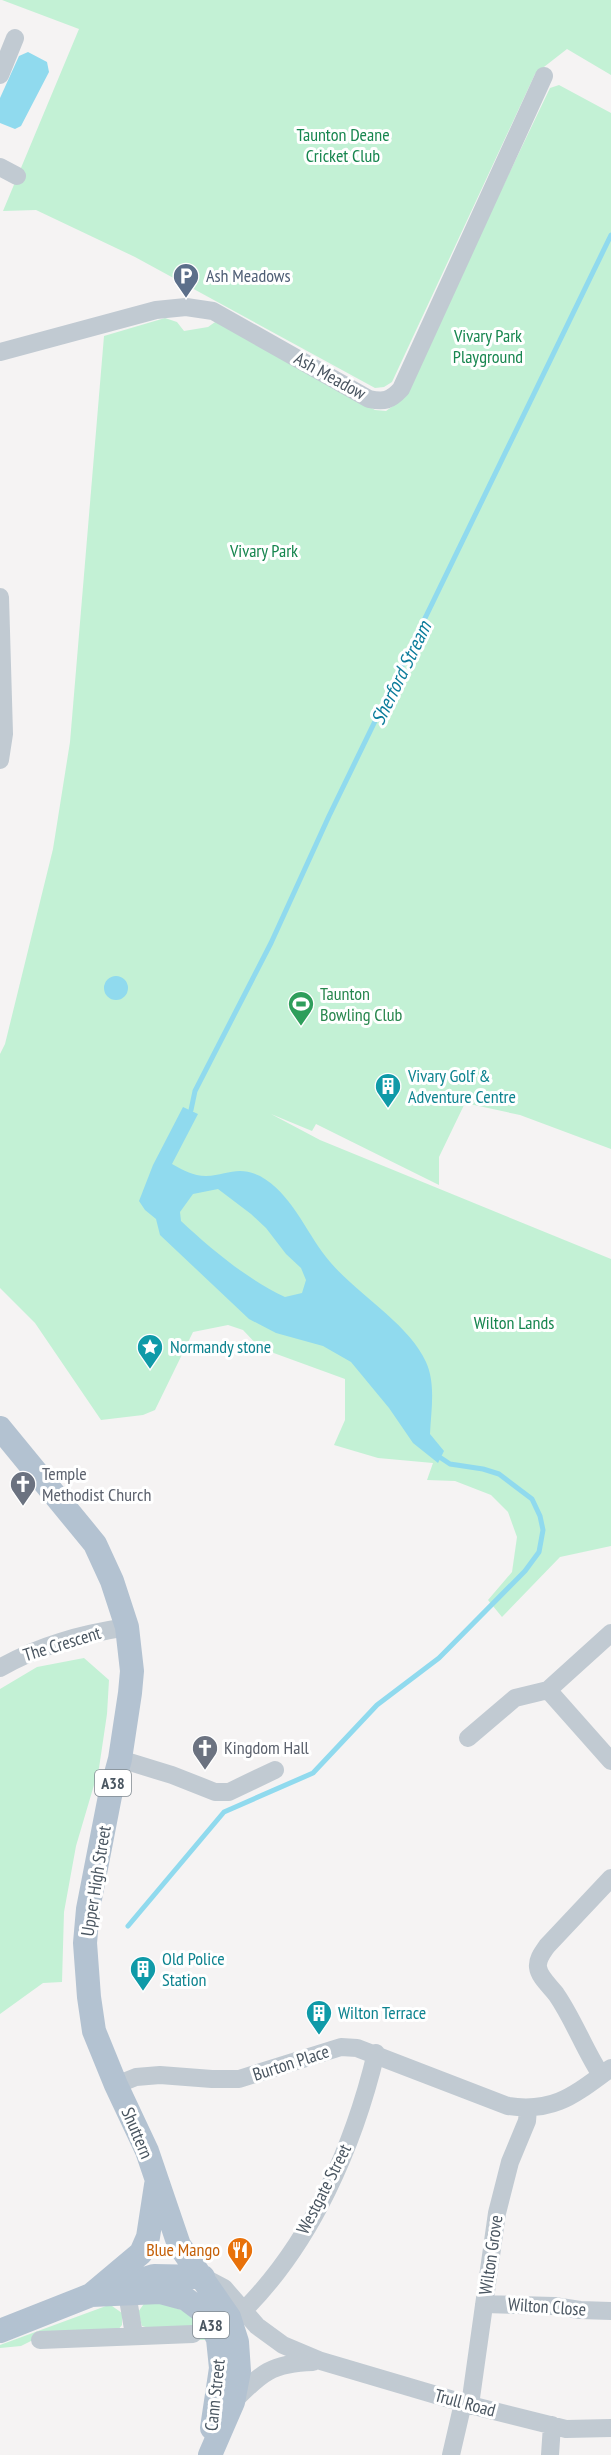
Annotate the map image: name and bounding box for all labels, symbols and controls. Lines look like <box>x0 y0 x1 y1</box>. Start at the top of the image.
park label: Taunton Deane Cricket Club <box>296 123 390 167</box>
parking icon: Ash Meadows <box>171 261 201 299</box>
place label: Ash Meadows <box>206 264 291 287</box>
park label: Vivary Park Playground <box>453 324 523 368</box>
street label: Ash Meadow <box>290 346 370 405</box>
park label: Vivary Park <box>229 539 298 562</box>
water label: Sherford Stream <box>365 616 438 729</box>
place label: Taunton Bowling Club <box>320 982 403 1026</box>
sports icon: Taunton Bowling Club <box>286 989 316 1027</box>
place label: Vivary Golf & Adventure Centre <box>407 1064 516 1108</box>
building icon: Vivary Golf & Adventure Centre <box>373 1071 403 1109</box>
park label: Wilton Lands <box>474 1311 554 1334</box>
place icon: Normandy stone <box>135 1332 165 1370</box>
place label: Normandy stone <box>170 1335 271 1358</box>
place label: Temple Methodist Church <box>42 1462 151 1506</box>
church icon: Temple Methodist Church <box>8 1469 38 1507</box>
street label: The Crescent <box>20 1621 104 1666</box>
church icon: Kingdom Hall <box>190 1733 220 1771</box>
place label: Kingdom Hall <box>224 1736 310 1759</box>
road number: A38 <box>95 1770 131 1796</box>
street label: Upper High Street <box>75 1824 116 1938</box>
place label: Old Police Station <box>162 1947 225 1991</box>
building icon: Old Police Station <box>128 1954 158 1992</box>
building icon: Wilton Terrace <box>304 1998 334 2036</box>
place label: Wilton Terrace <box>338 2001 426 2024</box>
street label: Burton Place <box>250 2039 332 2086</box>
street label: Shuttern <box>116 2104 158 2162</box>
street label: Westgate Street <box>291 2140 356 2238</box>
street label: Wilton Grove <box>474 2214 507 2296</box>
restaurant icon: Blue Mango <box>225 2235 255 2273</box>
place label: Blue Mango <box>146 2238 220 2261</box>
street label: Wilton Close <box>507 2292 587 2321</box>
road number: A38 <box>193 2312 229 2338</box>
street label: Cann Street <box>199 2358 230 2432</box>
street label: Trull Road <box>432 2383 498 2422</box>

